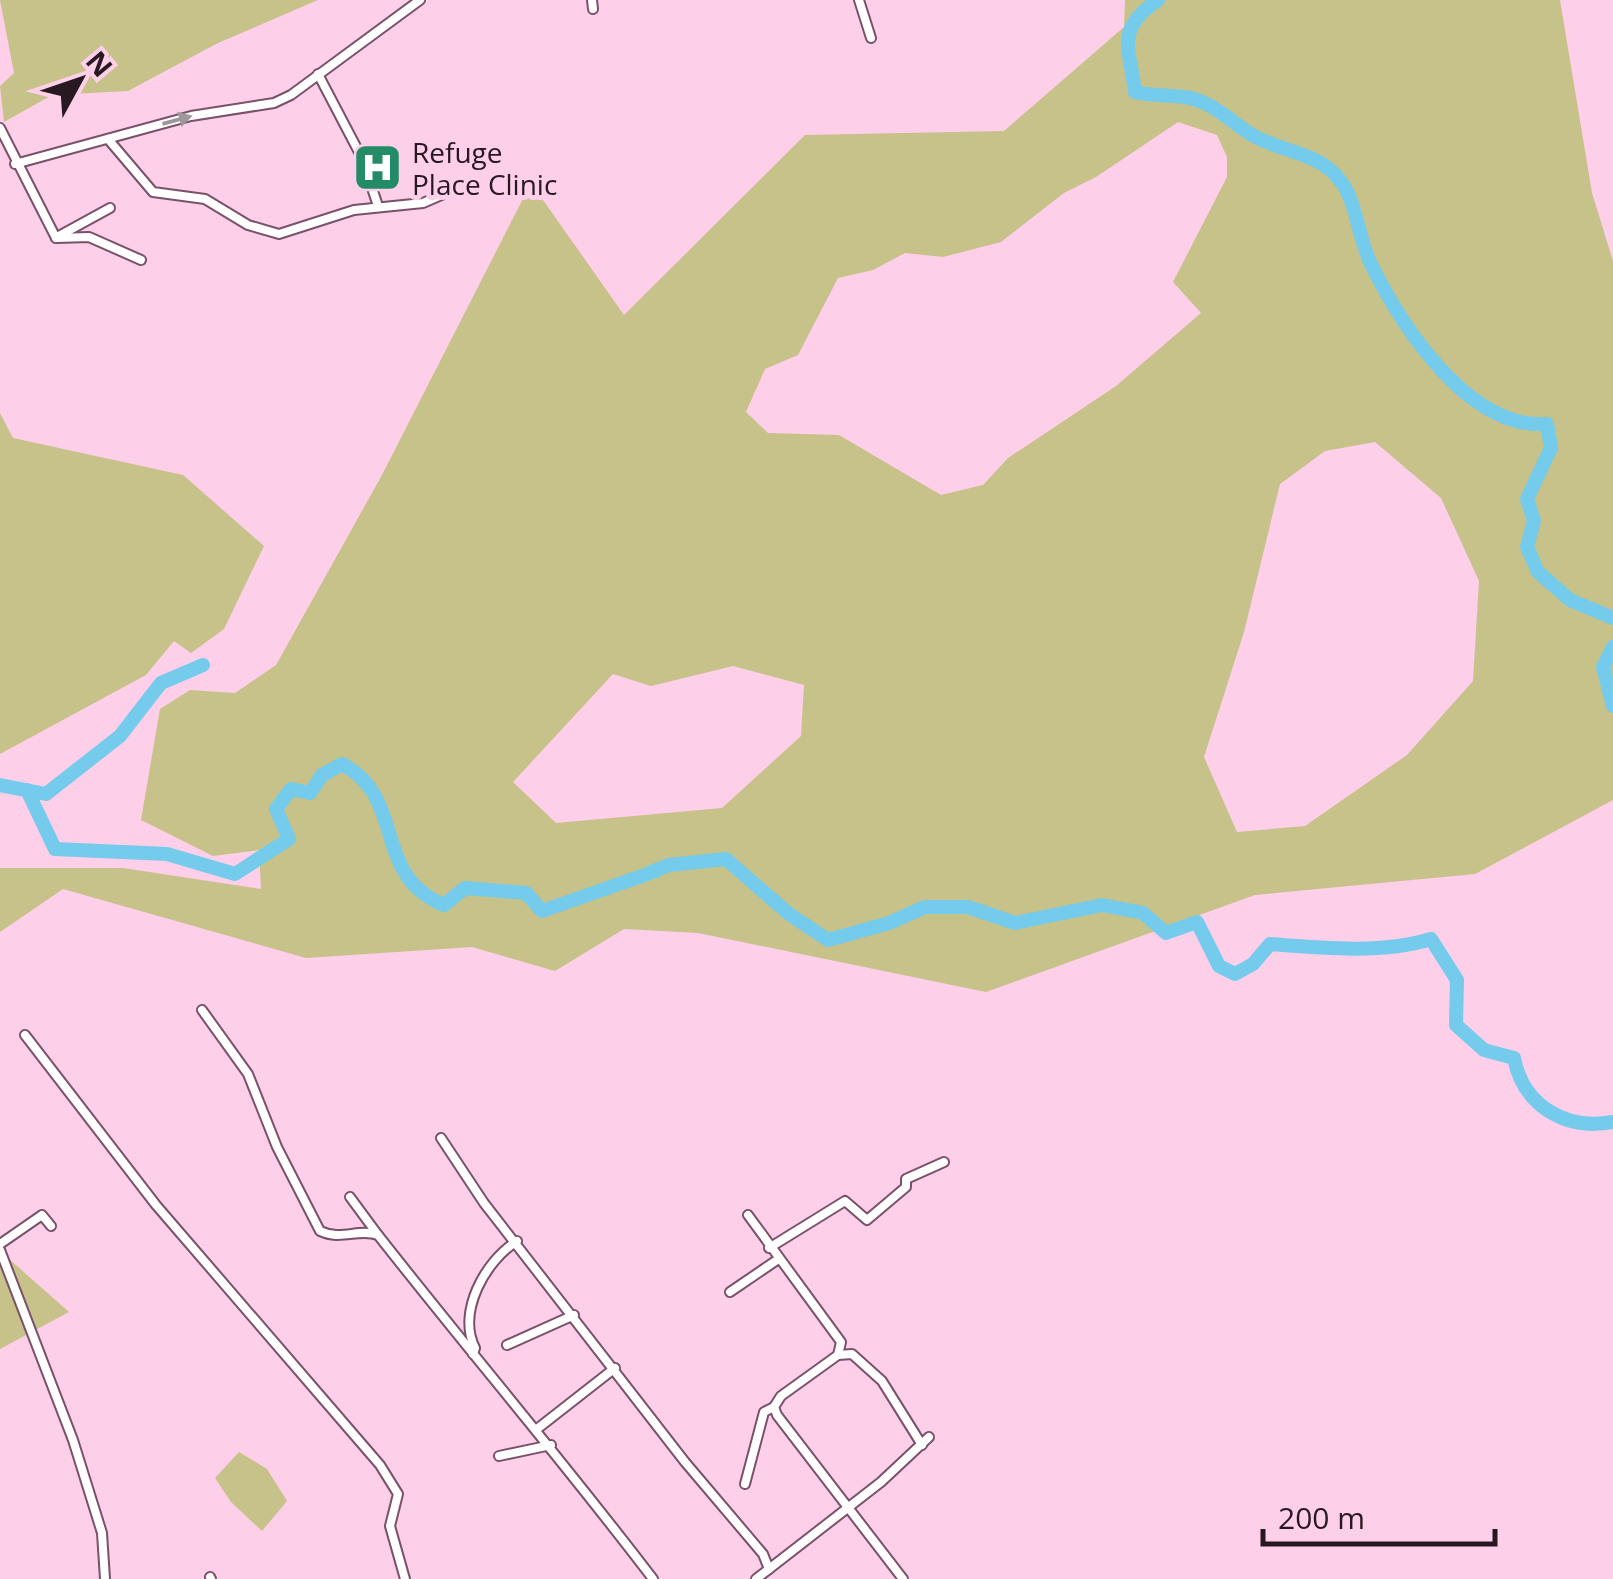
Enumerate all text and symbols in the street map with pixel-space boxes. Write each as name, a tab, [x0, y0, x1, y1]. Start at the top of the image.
north arrow	[30, 30, 130, 130]
text: N	[78, 42, 122, 84]
one-way arrow	[162, 111, 193, 127]
place label: Refuge Place Clinic	[412, 133, 557, 203]
hospital icon: Refuge Place Clinic	[351, 142, 403, 194]
scale bar	[1263, 1484, 1496, 1546]
text: 200 m	[1278, 1497, 1365, 1538]

